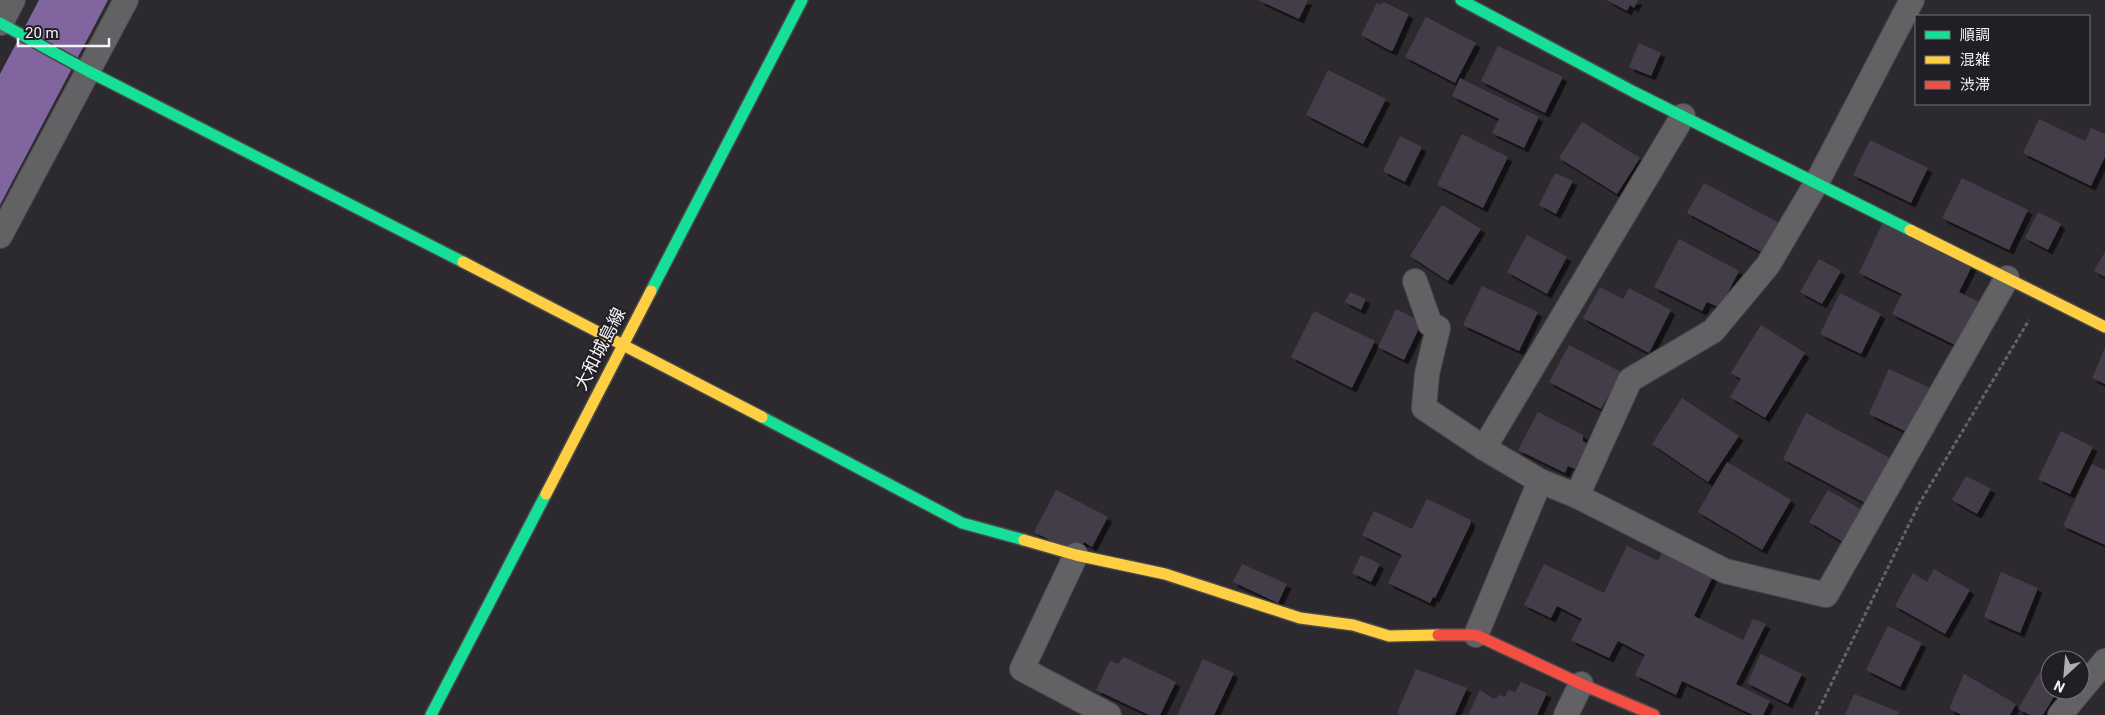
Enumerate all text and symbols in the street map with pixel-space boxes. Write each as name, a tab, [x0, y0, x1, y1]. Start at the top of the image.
scale bar	[18, 15, 109, 47]
legend	[1915, 15, 2090, 105]
text: 20 m	[25, 24, 59, 42]
text: 順調	[1960, 26, 1990, 44]
text: 混雑	[1960, 51, 1990, 69]
text: 渋滞	[1960, 76, 1990, 94]
street label: 大和城島線	[570, 304, 629, 394]
north arrow	[2040, 650, 2090, 700]
text: N	[2051, 677, 2067, 696]

